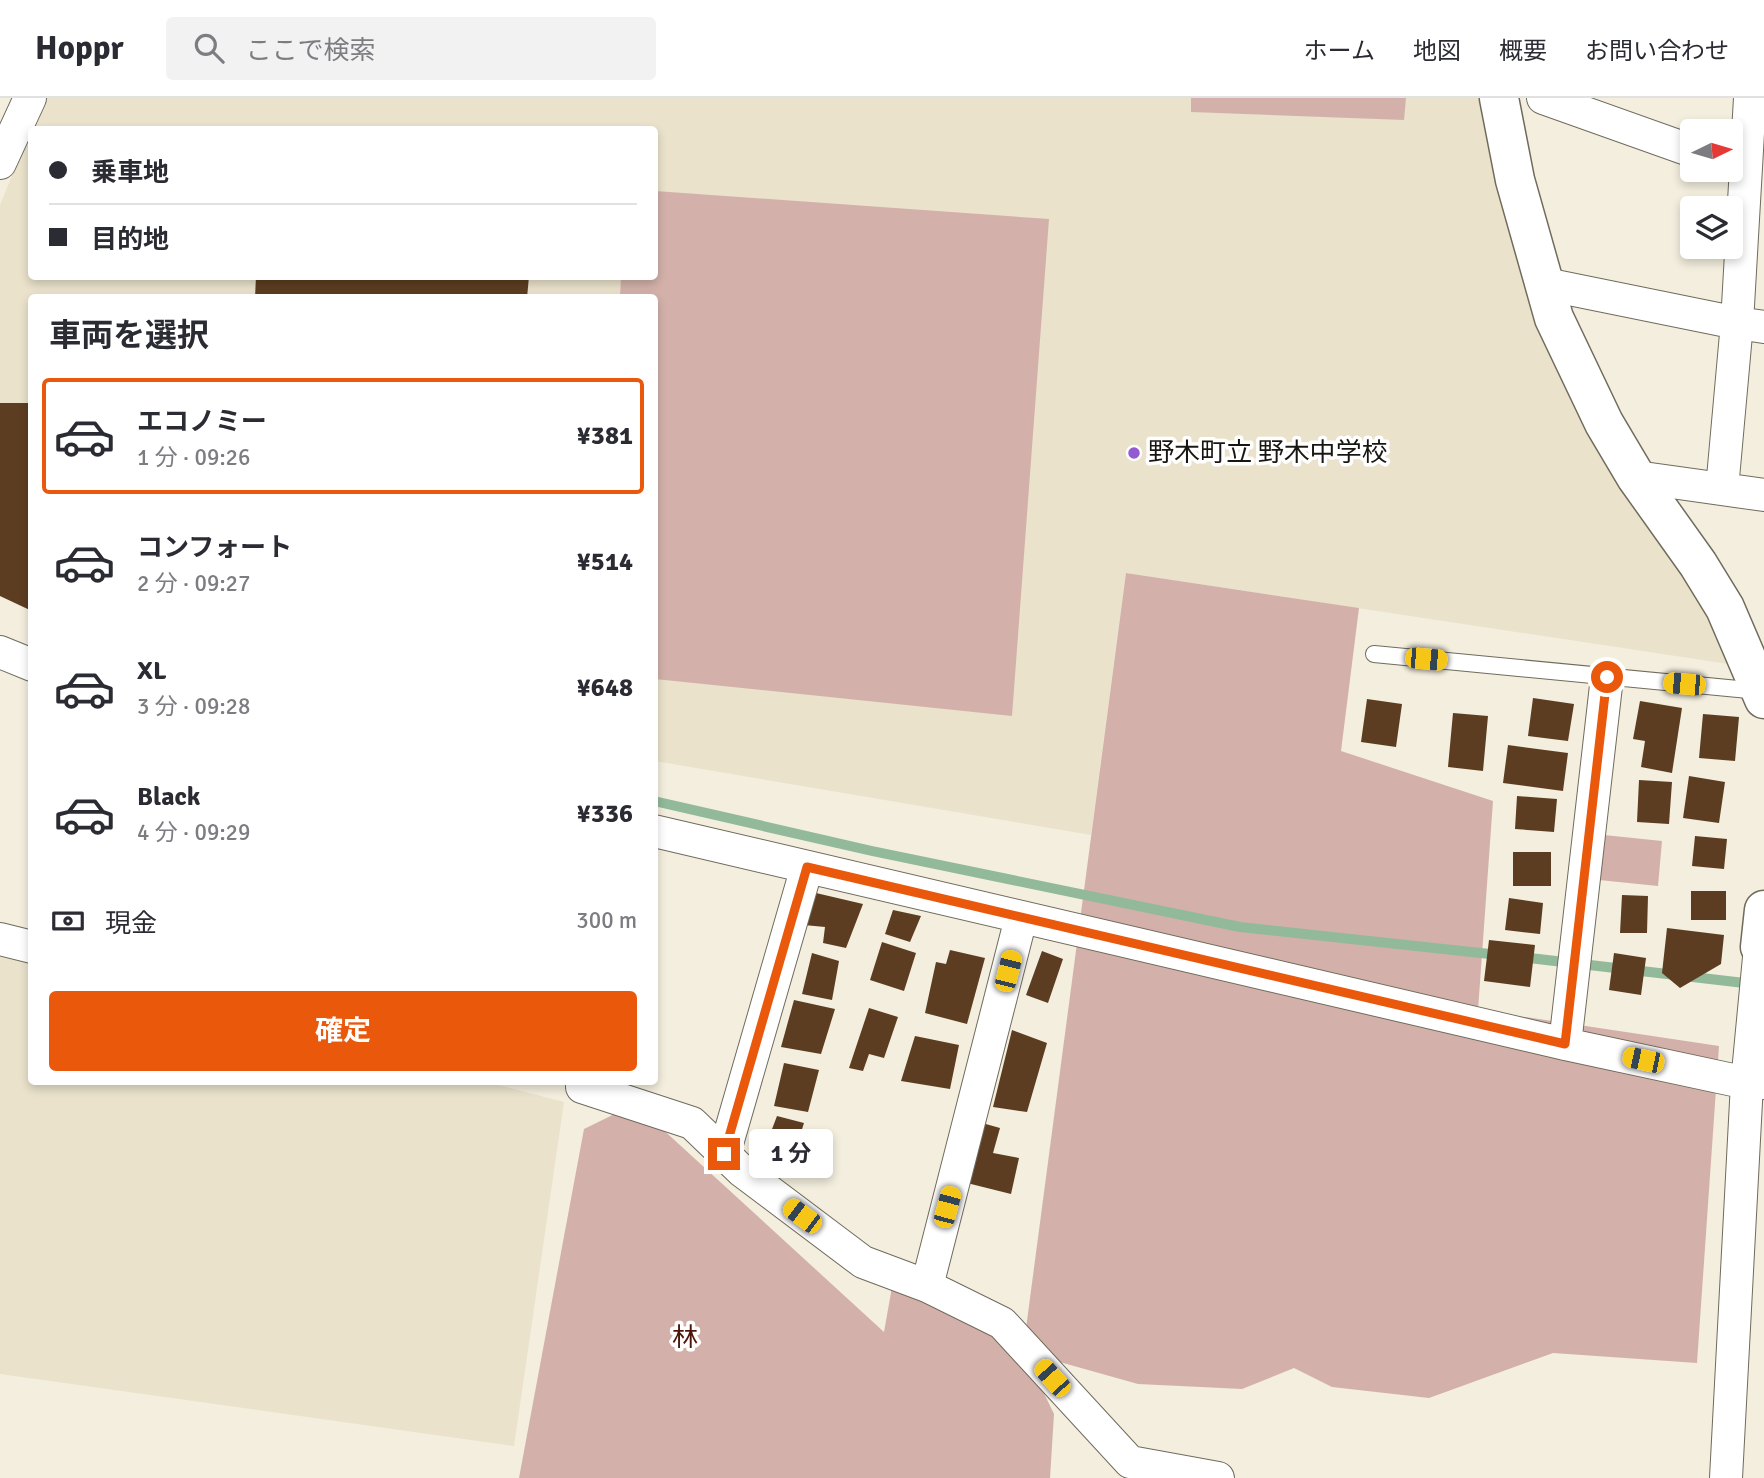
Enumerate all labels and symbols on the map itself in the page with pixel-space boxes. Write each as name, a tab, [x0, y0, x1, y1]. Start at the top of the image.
north arrow	[1680, 119, 1743, 182]
place label: 野木町立 野木中学校	[1148, 437, 1388, 469]
marker: 野木町立 野木中学校	[1126, 445, 1142, 461]
car	[1405, 647, 1448, 671]
route start	[1591, 661, 1623, 693]
car	[1663, 672, 1706, 696]
car	[993, 948, 1024, 994]
car	[1621, 1045, 1666, 1075]
callout: 1 分	[748, 1130, 832, 1178]
route end	[708, 1138, 740, 1170]
car	[932, 1184, 963, 1230]
car	[779, 1195, 826, 1237]
park label: 林	[672, 1322, 698, 1354]
car	[1031, 1355, 1074, 1401]

